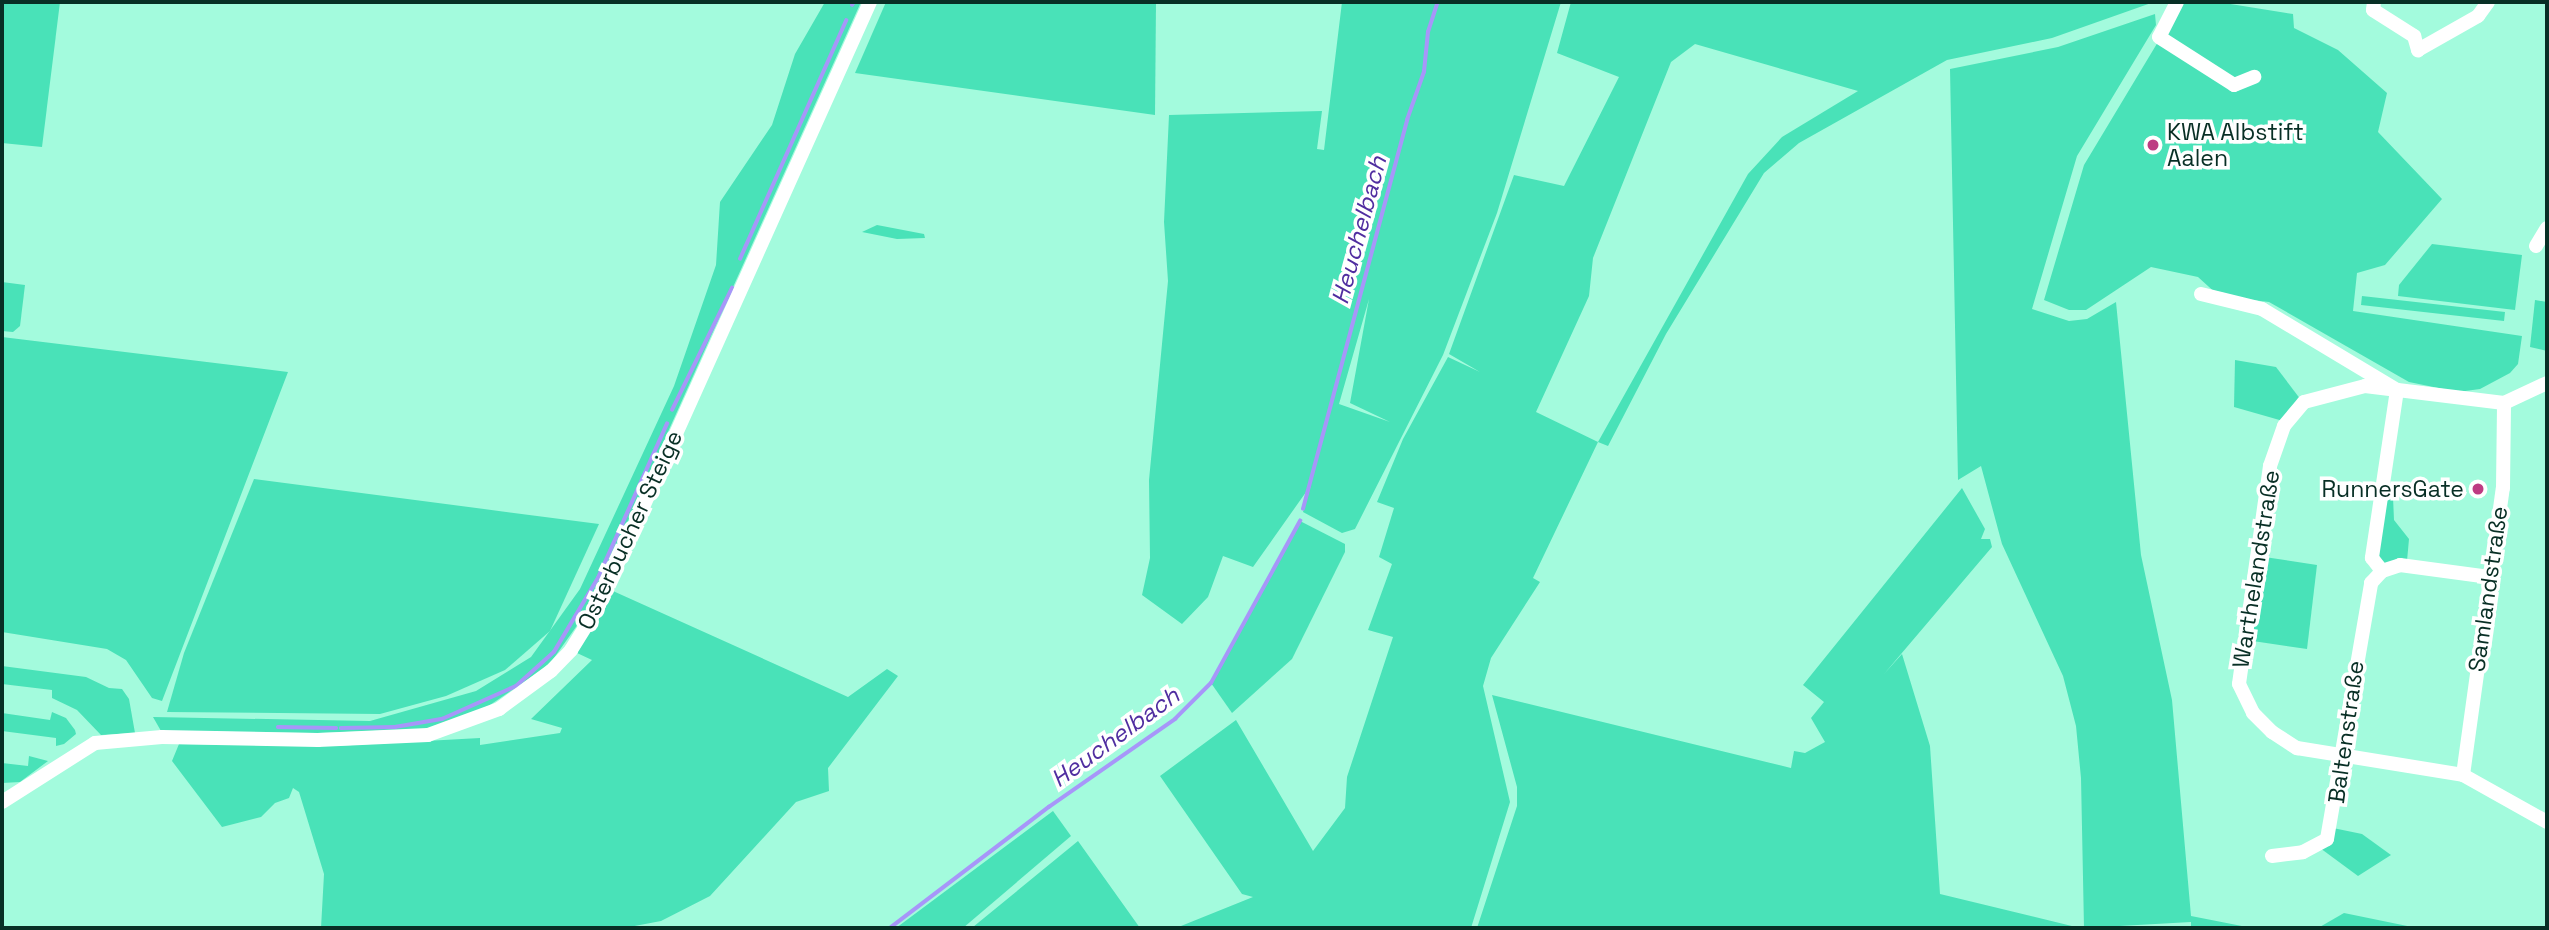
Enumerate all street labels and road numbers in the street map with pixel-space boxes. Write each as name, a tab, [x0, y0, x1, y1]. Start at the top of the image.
street label: Osterbucher Steige	[572, 426, 688, 634]
street label: Warthelandstraße	[2227, 468, 2285, 670]
street label: Samlandstraße	[2463, 504, 2513, 674]
street label: Baltenstraße	[2322, 659, 2370, 805]

